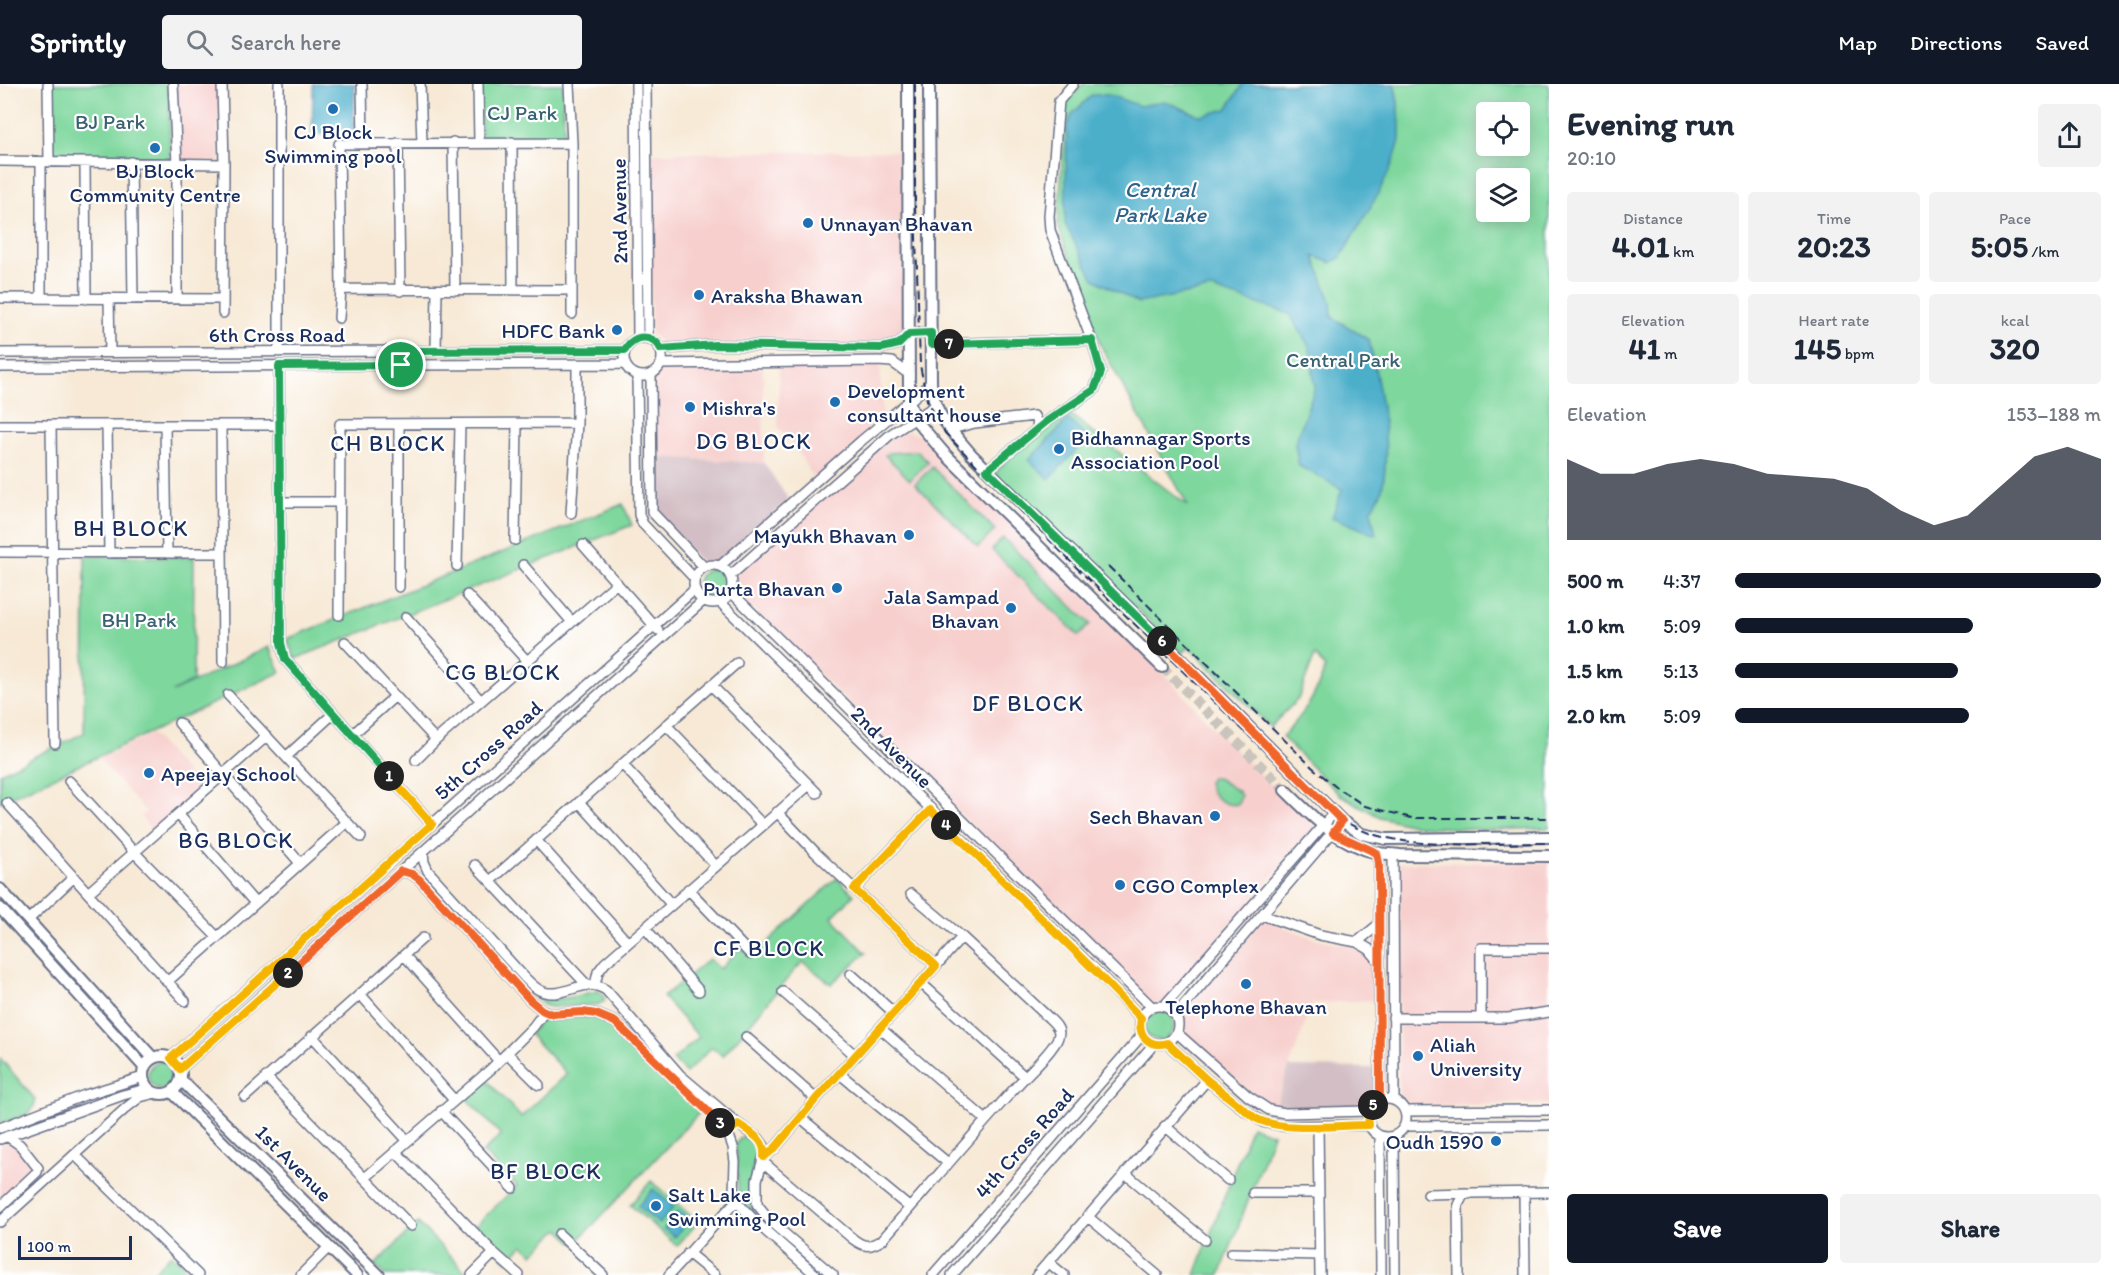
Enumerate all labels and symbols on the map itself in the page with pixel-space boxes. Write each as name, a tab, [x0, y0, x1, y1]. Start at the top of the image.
park label: CJ Park	[487, 100, 557, 125]
marker: CJ Block Swimming pool	[326, 102, 340, 116]
park label: BJ Park	[75, 109, 145, 134]
place label: CJ Block Swimming pool	[264, 119, 402, 168]
marker: BJ Block Community Centre	[148, 141, 162, 155]
place label: BJ Block Community Centre	[69, 158, 241, 207]
street label: 2nd Avenue	[606, 158, 632, 264]
water label: Central Park Lake	[1114, 176, 1207, 228]
place label: Unnayan Bhavan	[820, 211, 973, 236]
marker: Unnayan Bhavan	[801, 216, 815, 230]
place label: Araksha Bhawan	[711, 283, 863, 308]
marker: Araksha Bhawan	[692, 288, 706, 302]
place label: HDFC Bank	[501, 318, 605, 343]
street label: 6th Cross Road	[209, 322, 346, 347]
marker: HDFC Bank	[610, 323, 624, 337]
pin: 7	[934, 329, 964, 359]
pin	[375, 339, 426, 390]
park label: Central Park	[1286, 347, 1400, 372]
place label: Development consultant house	[847, 378, 1001, 427]
place label: Mishra's	[702, 395, 776, 420]
marker: Development consultant house	[828, 395, 842, 409]
marker: Mishra's	[683, 400, 697, 414]
place label: Bidhannagar Sports Association Pool	[1071, 425, 1251, 474]
district label: DG BLOCK	[696, 428, 812, 455]
district label: CH BLOCK	[330, 430, 446, 457]
marker: Bidhannagar Sports Association Pool	[1052, 442, 1066, 456]
district label: BH BLOCK	[73, 515, 189, 542]
place label: Mayukh Bhavan	[753, 523, 897, 548]
marker: Mayukh Bhavan	[902, 528, 916, 542]
place label: Purta Bhavan	[703, 576, 825, 601]
marker: Purta Bhavan	[830, 581, 844, 595]
place label: Jala Sampad Bhavan	[884, 584, 999, 633]
marker: Jala Sampad Bhavan	[1004, 601, 1018, 615]
park label: BH Park	[101, 607, 177, 632]
pin: 6	[1147, 626, 1177, 656]
district label: CG BLOCK	[445, 659, 561, 686]
district label: DF BLOCK	[972, 690, 1084, 717]
street label: 5th Cross Road	[429, 695, 547, 805]
street label: 2nd Avenue	[846, 701, 938, 793]
place label: Apeejay School	[161, 761, 296, 786]
pin: 1	[374, 761, 404, 791]
marker: Apeejay School	[142, 766, 156, 780]
place label: Sech Bhavan	[1089, 804, 1203, 829]
marker: Sech Bhavan	[1208, 809, 1222, 823]
pin: 4	[931, 810, 961, 840]
district label: BG BLOCK	[178, 827, 294, 854]
place label: CGO Complex	[1132, 873, 1259, 898]
marker: CGO Complex	[1113, 878, 1127, 892]
district label: CF BLOCK	[713, 935, 825, 962]
pin: 2	[273, 958, 303, 988]
marker: Telephone Bhavan	[1239, 977, 1253, 991]
place label: Telephone Bhavan	[1165, 994, 1327, 1019]
place label: Aliah University	[1430, 1032, 1522, 1081]
marker: Aliah University	[1411, 1049, 1425, 1063]
street label: 4th Cross Road	[969, 1082, 1079, 1203]
pin: 5	[1358, 1090, 1388, 1120]
pin: 3	[705, 1108, 735, 1138]
street label: 1st Avenue	[250, 1119, 338, 1207]
place label: Oudh 1590	[1385, 1129, 1484, 1154]
marker: Oudh 1590	[1489, 1134, 1503, 1148]
district label: BF BLOCK	[490, 1158, 602, 1185]
place label: Salt Lake Swimming Pool	[668, 1182, 806, 1231]
marker: Salt Lake Swimming Pool	[649, 1199, 663, 1213]
scale bar	[18, 1233, 132, 1260]

